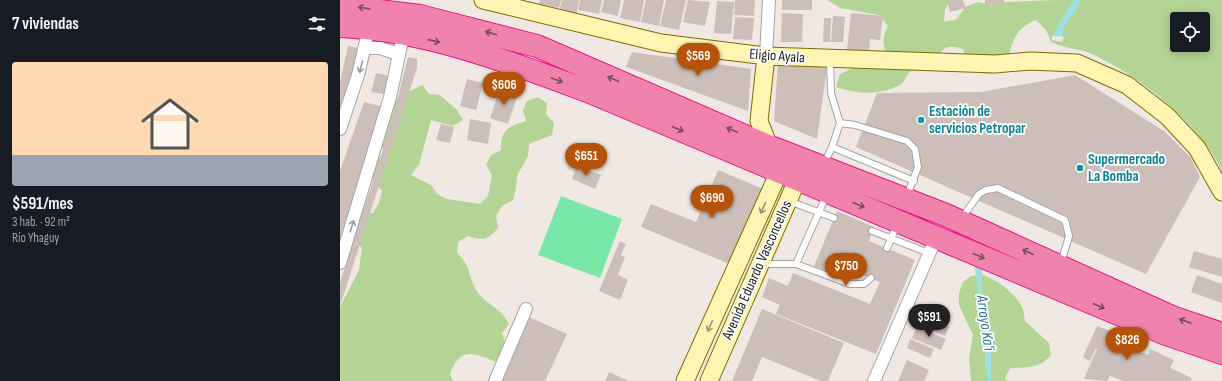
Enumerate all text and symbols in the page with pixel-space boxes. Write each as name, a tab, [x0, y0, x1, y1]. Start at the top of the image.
one-way arrow	[358, 4, 371, 12]
map controls	[1170, 12, 1210, 52]
button: locate	[1170, 12, 1210, 52]
icon: filters	[306, 13, 328, 35]
text: 7 viviendas	[12, 14, 79, 34]
one-way arrow	[485, 29, 498, 36]
one-way arrow	[427, 38, 440, 46]
pin: $569	[674, 43, 722, 77]
street label: Eligio Ayala	[749, 45, 806, 67]
text: $569	[686, 48, 710, 64]
one-way arrow	[357, 60, 364, 73]
pin: $606	[480, 72, 528, 106]
one-way arrow	[607, 75, 619, 82]
text: $606	[491, 77, 517, 93]
one-way arrow	[551, 77, 563, 85]
icon: home	[134, 88, 206, 160]
place label: Estación de servicios Petropar	[929, 102, 1026, 138]
marker: Estación de servicios Petropar	[916, 115, 926, 125]
one-way arrow	[671, 126, 683, 134]
one-way arrow	[726, 126, 738, 133]
pin: $651	[562, 143, 610, 177]
text: $651	[574, 148, 598, 164]
place label: Supermercado La Bomba	[1088, 150, 1165, 186]
marker: Supermercado La Bomba	[1075, 163, 1085, 173]
pin: $690	[688, 185, 736, 219]
text: $690	[699, 190, 725, 206]
text: $591/mes	[12, 194, 73, 214]
street label: Avenida Eduardo Vasconcellos	[717, 198, 796, 343]
one-way arrow	[759, 201, 766, 213]
one-way arrow	[852, 202, 864, 210]
text: 3 hab. · 92 m²	[12, 214, 70, 230]
one-way arrow	[349, 220, 356, 233]
text: Río Yhaguy	[12, 230, 59, 246]
one-way arrow	[1022, 248, 1034, 255]
one-way arrow	[972, 252, 984, 260]
pin: $750	[822, 253, 870, 287]
text: $750	[834, 258, 858, 274]
water label: Arroyo Ka'i	[972, 293, 998, 353]
one-way arrow	[1092, 302, 1104, 310]
pin: $591	[905, 304, 953, 338]
text: $591	[917, 309, 941, 325]
one-way arrow	[1179, 317, 1191, 325]
one-way arrow	[706, 320, 713, 332]
pin: $826	[1103, 327, 1151, 361]
text: $826	[1115, 332, 1139, 348]

